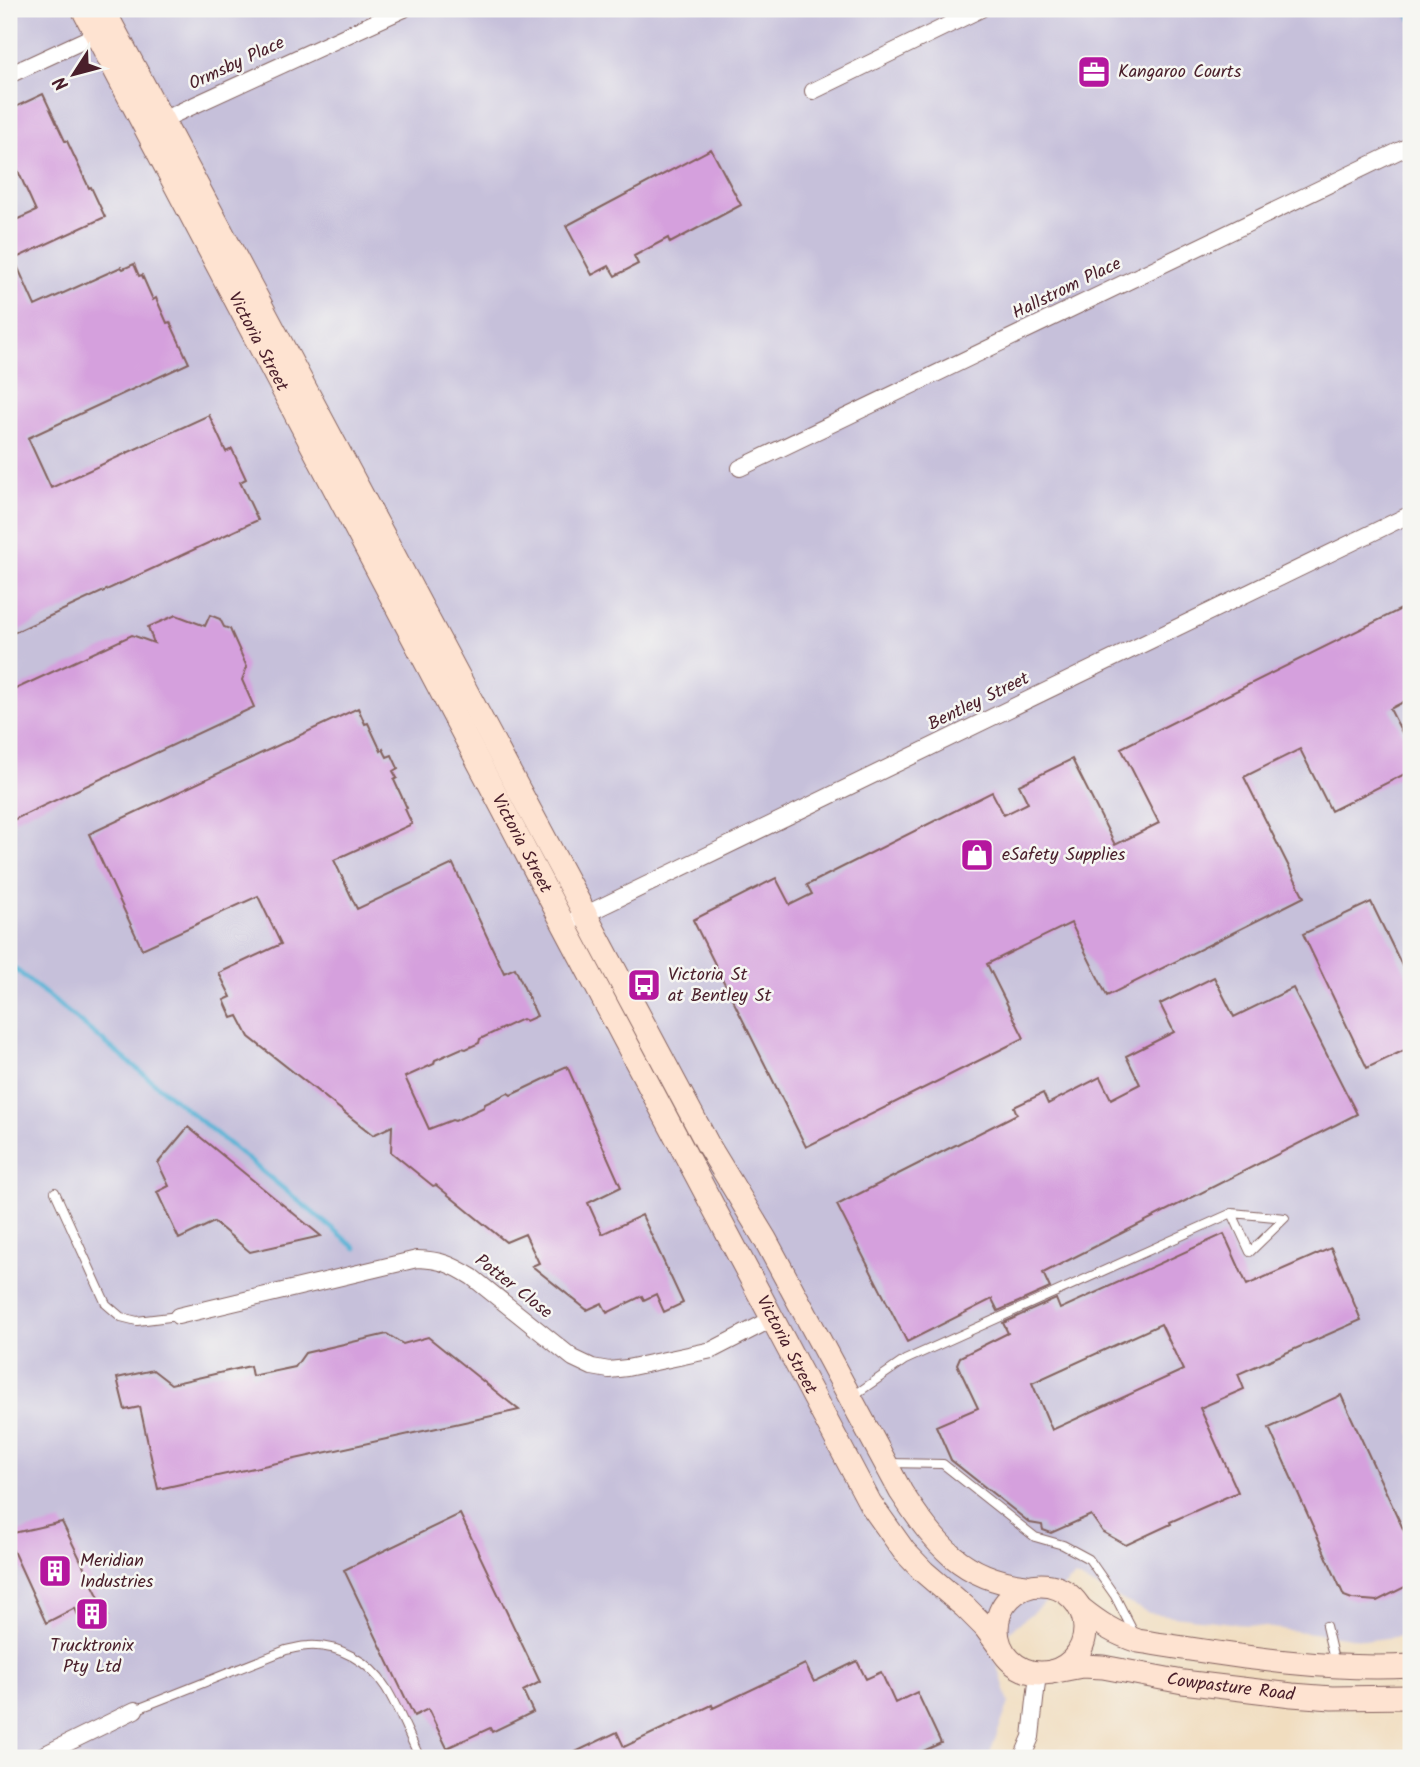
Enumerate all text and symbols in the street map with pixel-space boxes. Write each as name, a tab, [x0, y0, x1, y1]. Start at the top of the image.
street label: Ormsby Place	[184, 29, 290, 99]
north arrow	[38, 38, 108, 108]
office icon: Kangaroo Courts	[1075, 53, 1113, 91]
place label: Kangaroo Courts	[1118, 58, 1242, 87]
text: N	[46, 69, 78, 96]
street label: Hallstrom Place	[1007, 250, 1127, 328]
street label: Victoria Street	[220, 287, 296, 398]
street label: Bentley Street	[923, 664, 1036, 739]
street label: Victoria Street	[483, 789, 560, 900]
shop icon: eSafety Supplies	[958, 836, 996, 874]
place label: eSafety Supplies	[1002, 841, 1126, 870]
place label: Victoria St at Bentley St	[668, 961, 772, 1011]
bus stop icon: Victoria St at Bentley St	[625, 966, 663, 1004]
street label: Potter Close	[468, 1247, 558, 1327]
street label: Victoria Street	[748, 1290, 825, 1401]
place label: Meridian Industries	[80, 1547, 154, 1597]
building icon: Meridian Industries	[36, 1552, 74, 1590]
building icon: Trucktronix Pty Ltd	[73, 1595, 111, 1633]
place label: Trucktronix Pty Ltd	[50, 1632, 134, 1682]
street label: Cowpasture Road	[1164, 1665, 1297, 1710]

